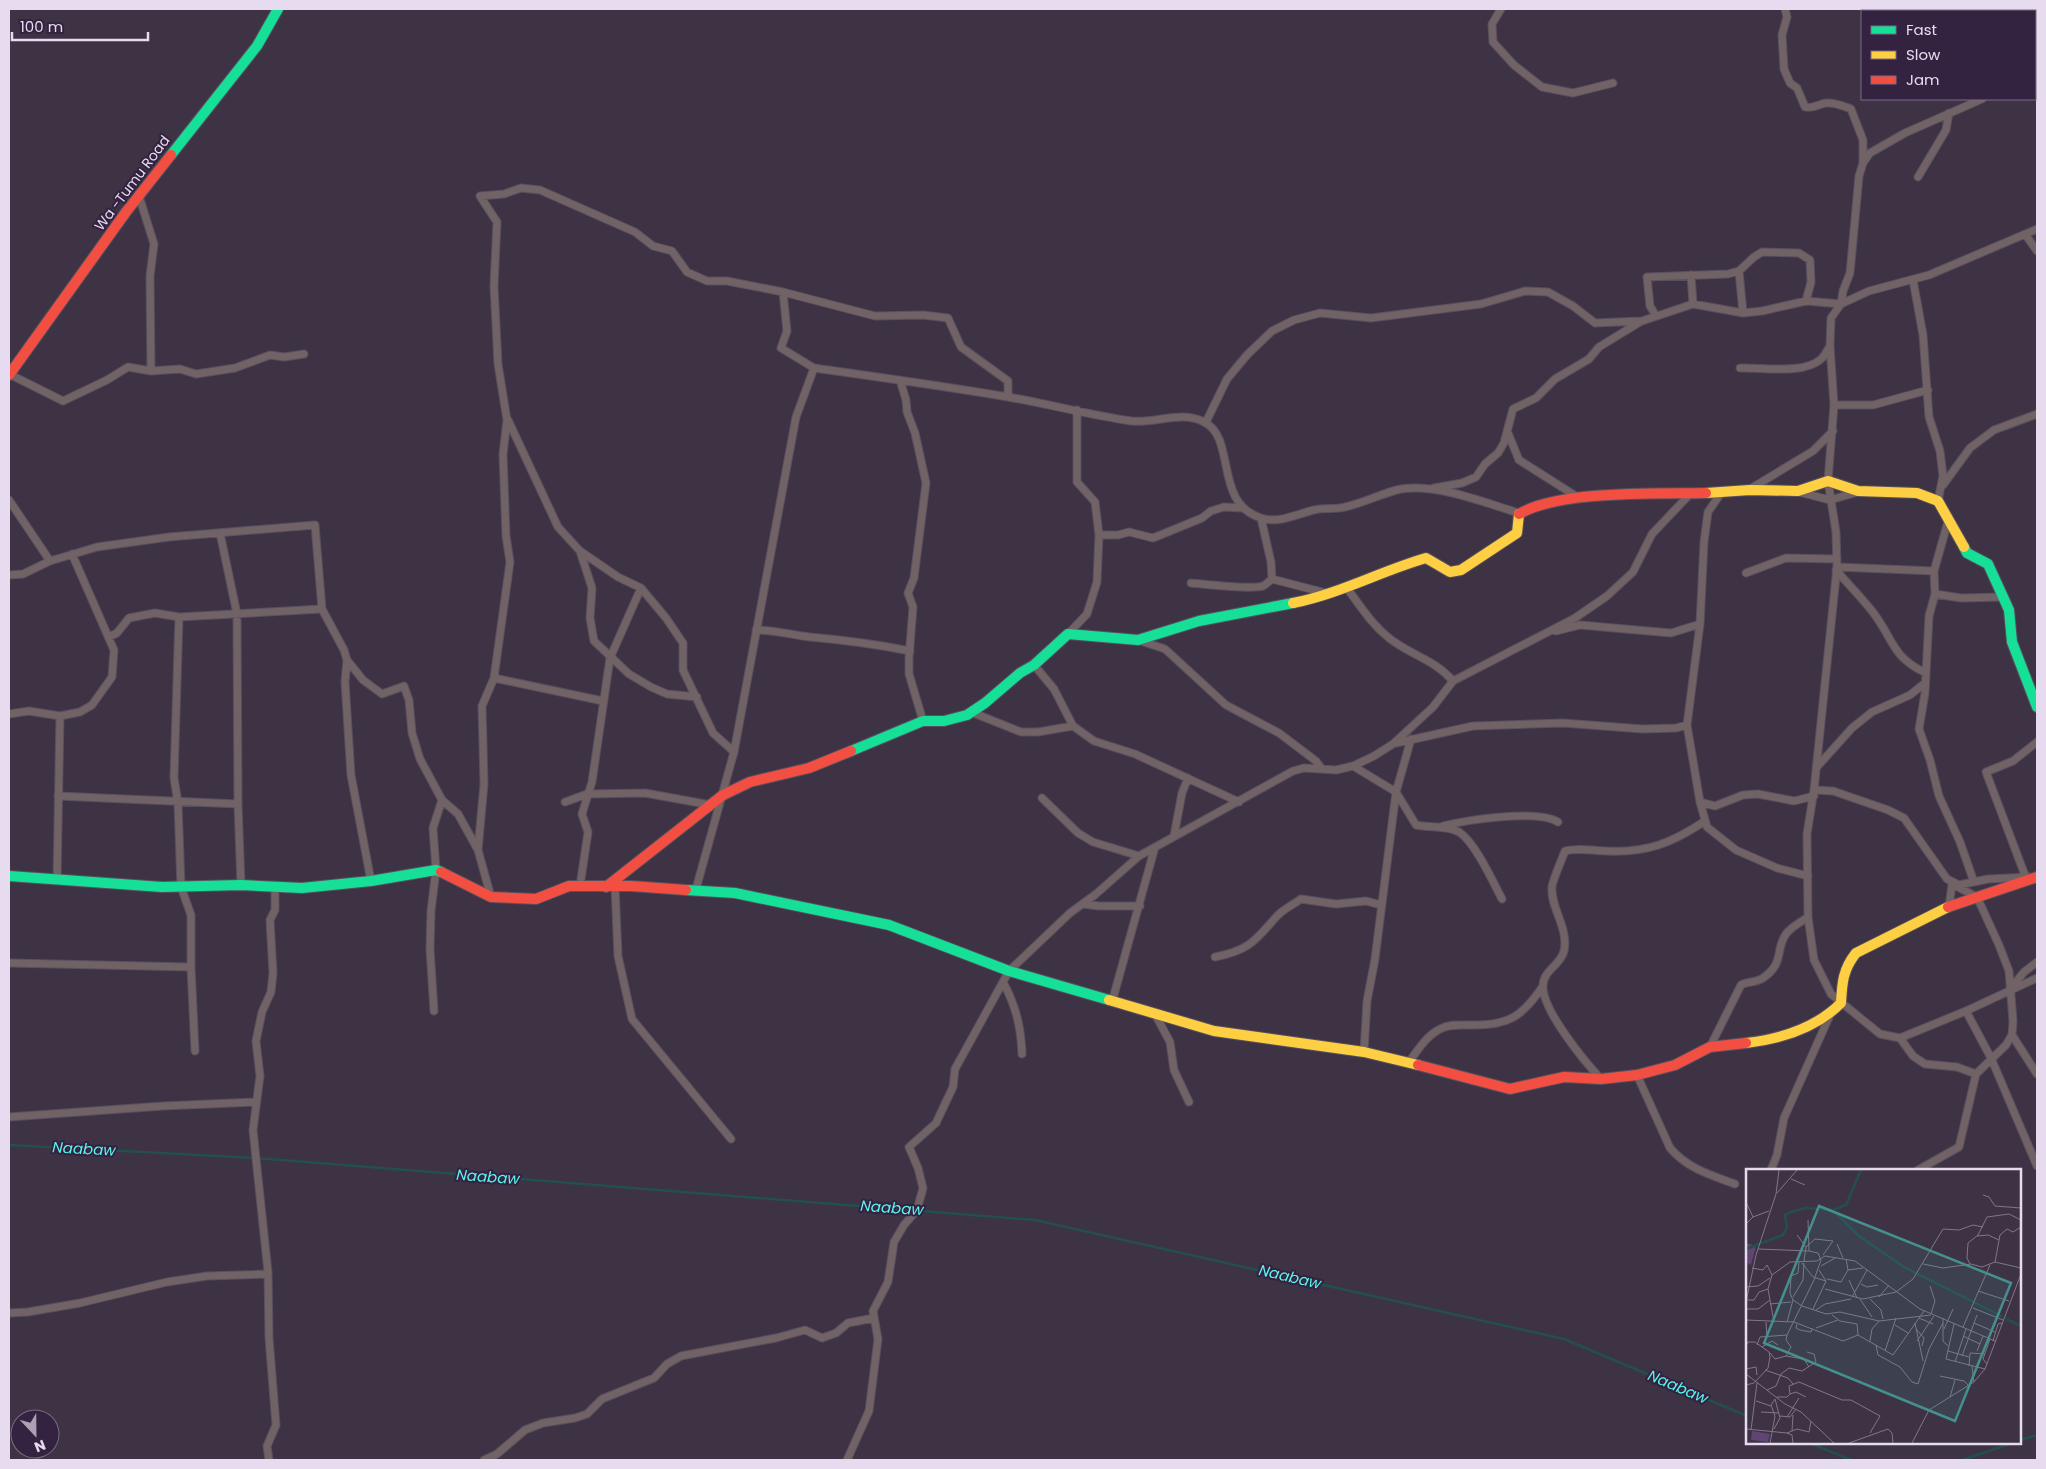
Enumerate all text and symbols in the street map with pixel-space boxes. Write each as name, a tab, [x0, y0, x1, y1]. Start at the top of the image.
scale bar	[12, 10, 149, 42]
legend	[1861, 10, 2036, 100]
text: 100 m	[20, 16, 63, 37]
text: Fast	[1906, 19, 1937, 40]
text: Slow	[1906, 44, 1941, 65]
text: Jam	[1906, 69, 1940, 90]
street label: Wa -Tumu Road	[90, 131, 174, 235]
water label: Naabaw	[52, 1136, 117, 1161]
water label: Naabaw	[456, 1164, 521, 1189]
inset map	[1746, 1169, 2021, 1444]
water label: Naabaw	[860, 1195, 925, 1220]
water label: Naabaw	[1257, 1259, 1324, 1294]
water label: Naabaw	[1645, 1364, 1712, 1409]
north arrow	[10, 1409, 60, 1459]
text: N	[31, 1435, 48, 1457]

